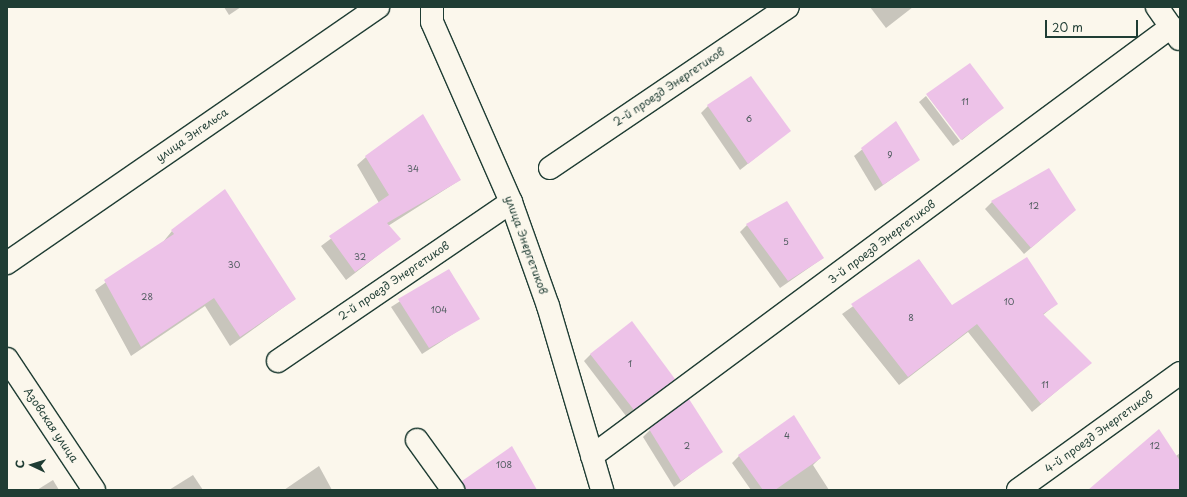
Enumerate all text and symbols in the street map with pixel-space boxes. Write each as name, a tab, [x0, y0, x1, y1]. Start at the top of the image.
scale bar	[1047, 12, 1140, 38]
text: 20 m	[1052, 18, 1083, 36]
street label: 2-й проезд Энергетиков	[611, 45, 727, 129]
house number: 11	[961, 96, 969, 106]
street label: улица Энгельса	[153, 105, 231, 165]
house number: 6	[746, 113, 752, 123]
house number: 9	[887, 149, 893, 159]
house number: 34	[407, 163, 419, 173]
street label: улица Энергетиков	[502, 194, 550, 296]
street label: 3-й проезд Энергетиков	[826, 197, 938, 287]
house number: 12	[1029, 200, 1039, 210]
house number: 5	[783, 236, 789, 246]
street label: 2-й проезд Энергетиков	[336, 239, 452, 323]
house number: 32	[354, 251, 366, 261]
house number: 30	[228, 259, 240, 269]
house number: 28	[141, 291, 153, 301]
house number: 10	[1004, 296, 1014, 306]
house number: 104	[431, 304, 447, 314]
house number: 8	[908, 312, 914, 322]
house number: 1	[628, 358, 632, 368]
house number: 11	[1041, 379, 1049, 389]
street label: Азовская улица	[21, 385, 81, 465]
street label: 4-й проезд Энергетиков	[1042, 388, 1156, 476]
house number: 4	[784, 430, 790, 440]
house number: 2	[684, 440, 690, 450]
house number: 12	[1150, 440, 1160, 450]
north arrow	[12, 445, 52, 485]
text: С	[11, 459, 28, 469]
house number: 108	[496, 459, 512, 469]

